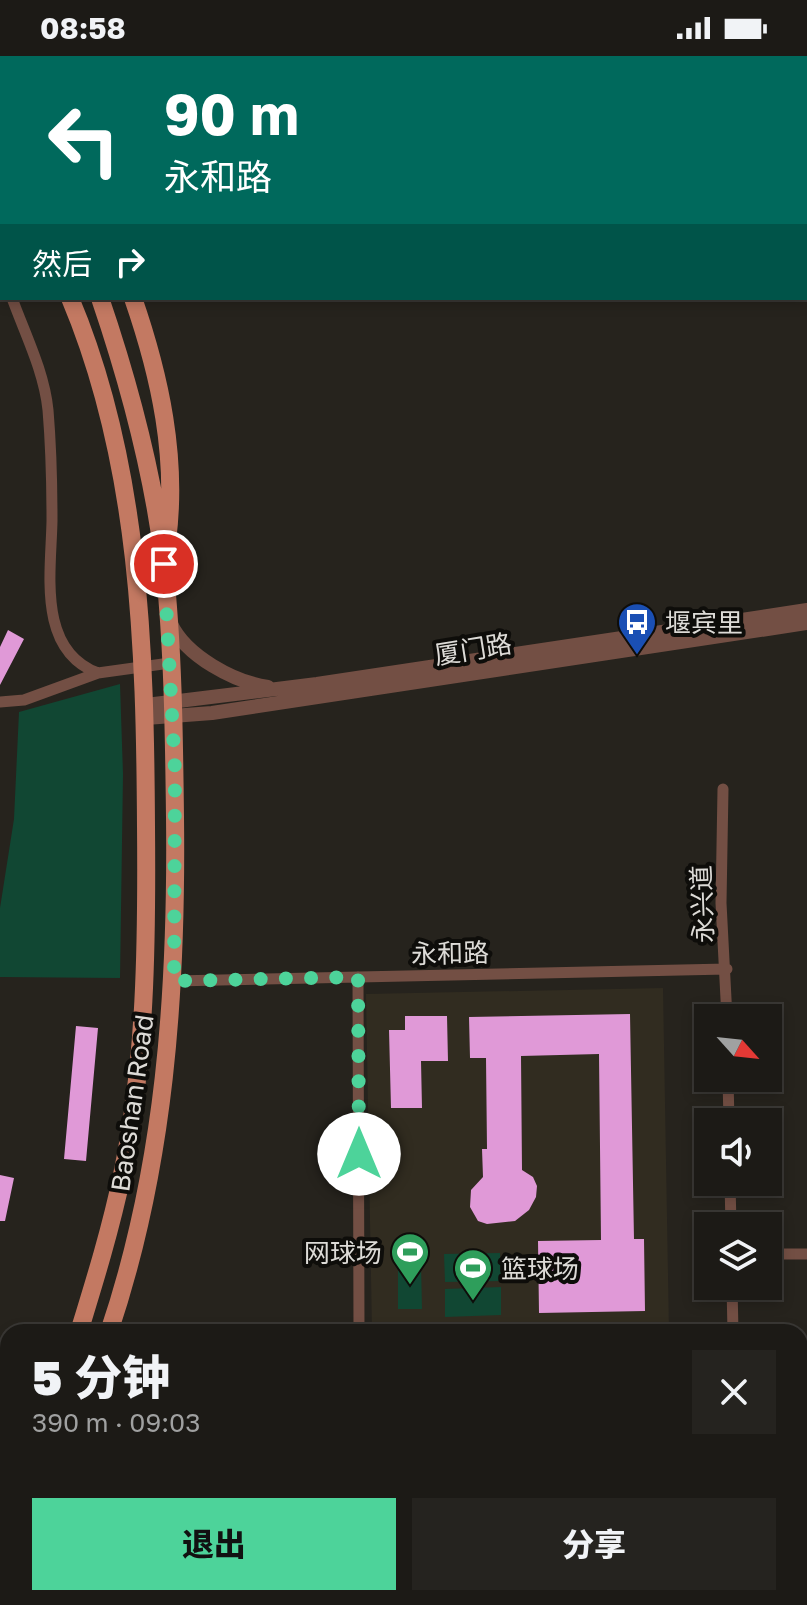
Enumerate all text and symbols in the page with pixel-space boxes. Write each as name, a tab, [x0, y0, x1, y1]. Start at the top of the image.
text: 08:58	[40, 10, 126, 46]
text: 90 m	[164, 80, 299, 147]
icon: left	[32, 88, 136, 192]
text: 永和路	[164, 155, 272, 198]
icon: right	[108, 240, 152, 284]
text: 然后	[32, 246, 92, 282]
pin	[130, 530, 198, 598]
icon: arrive	[142, 542, 186, 586]
bus stop icon: 堰宾里	[616, 601, 658, 656]
place label: 堰宾里	[665, 607, 743, 638]
street label: 厦门路	[432, 628, 514, 670]
street label: 永兴道	[685, 864, 719, 944]
street label: 永和路	[411, 937, 489, 969]
north arrow	[694, 1004, 782, 1092]
map controls	[694, 1004, 782, 1300]
street label: Baoshan Road	[104, 1013, 160, 1193]
button: sound	[694, 1108, 782, 1196]
position arrow	[317, 1112, 401, 1196]
button: layers	[694, 1212, 782, 1300]
sports icon: 网球场	[389, 1231, 431, 1286]
place label: 网球场	[304, 1237, 382, 1268]
sports icon: 篮球场	[452, 1247, 494, 1302]
place label: 篮球场	[501, 1253, 579, 1284]
text: 5 分钟	[32, 1348, 170, 1406]
button: close	[692, 1350, 776, 1434]
text: 390 m · 09:03	[32, 1407, 200, 1438]
button: 退出	[32, 1498, 396, 1590]
button: 分享	[412, 1498, 776, 1590]

